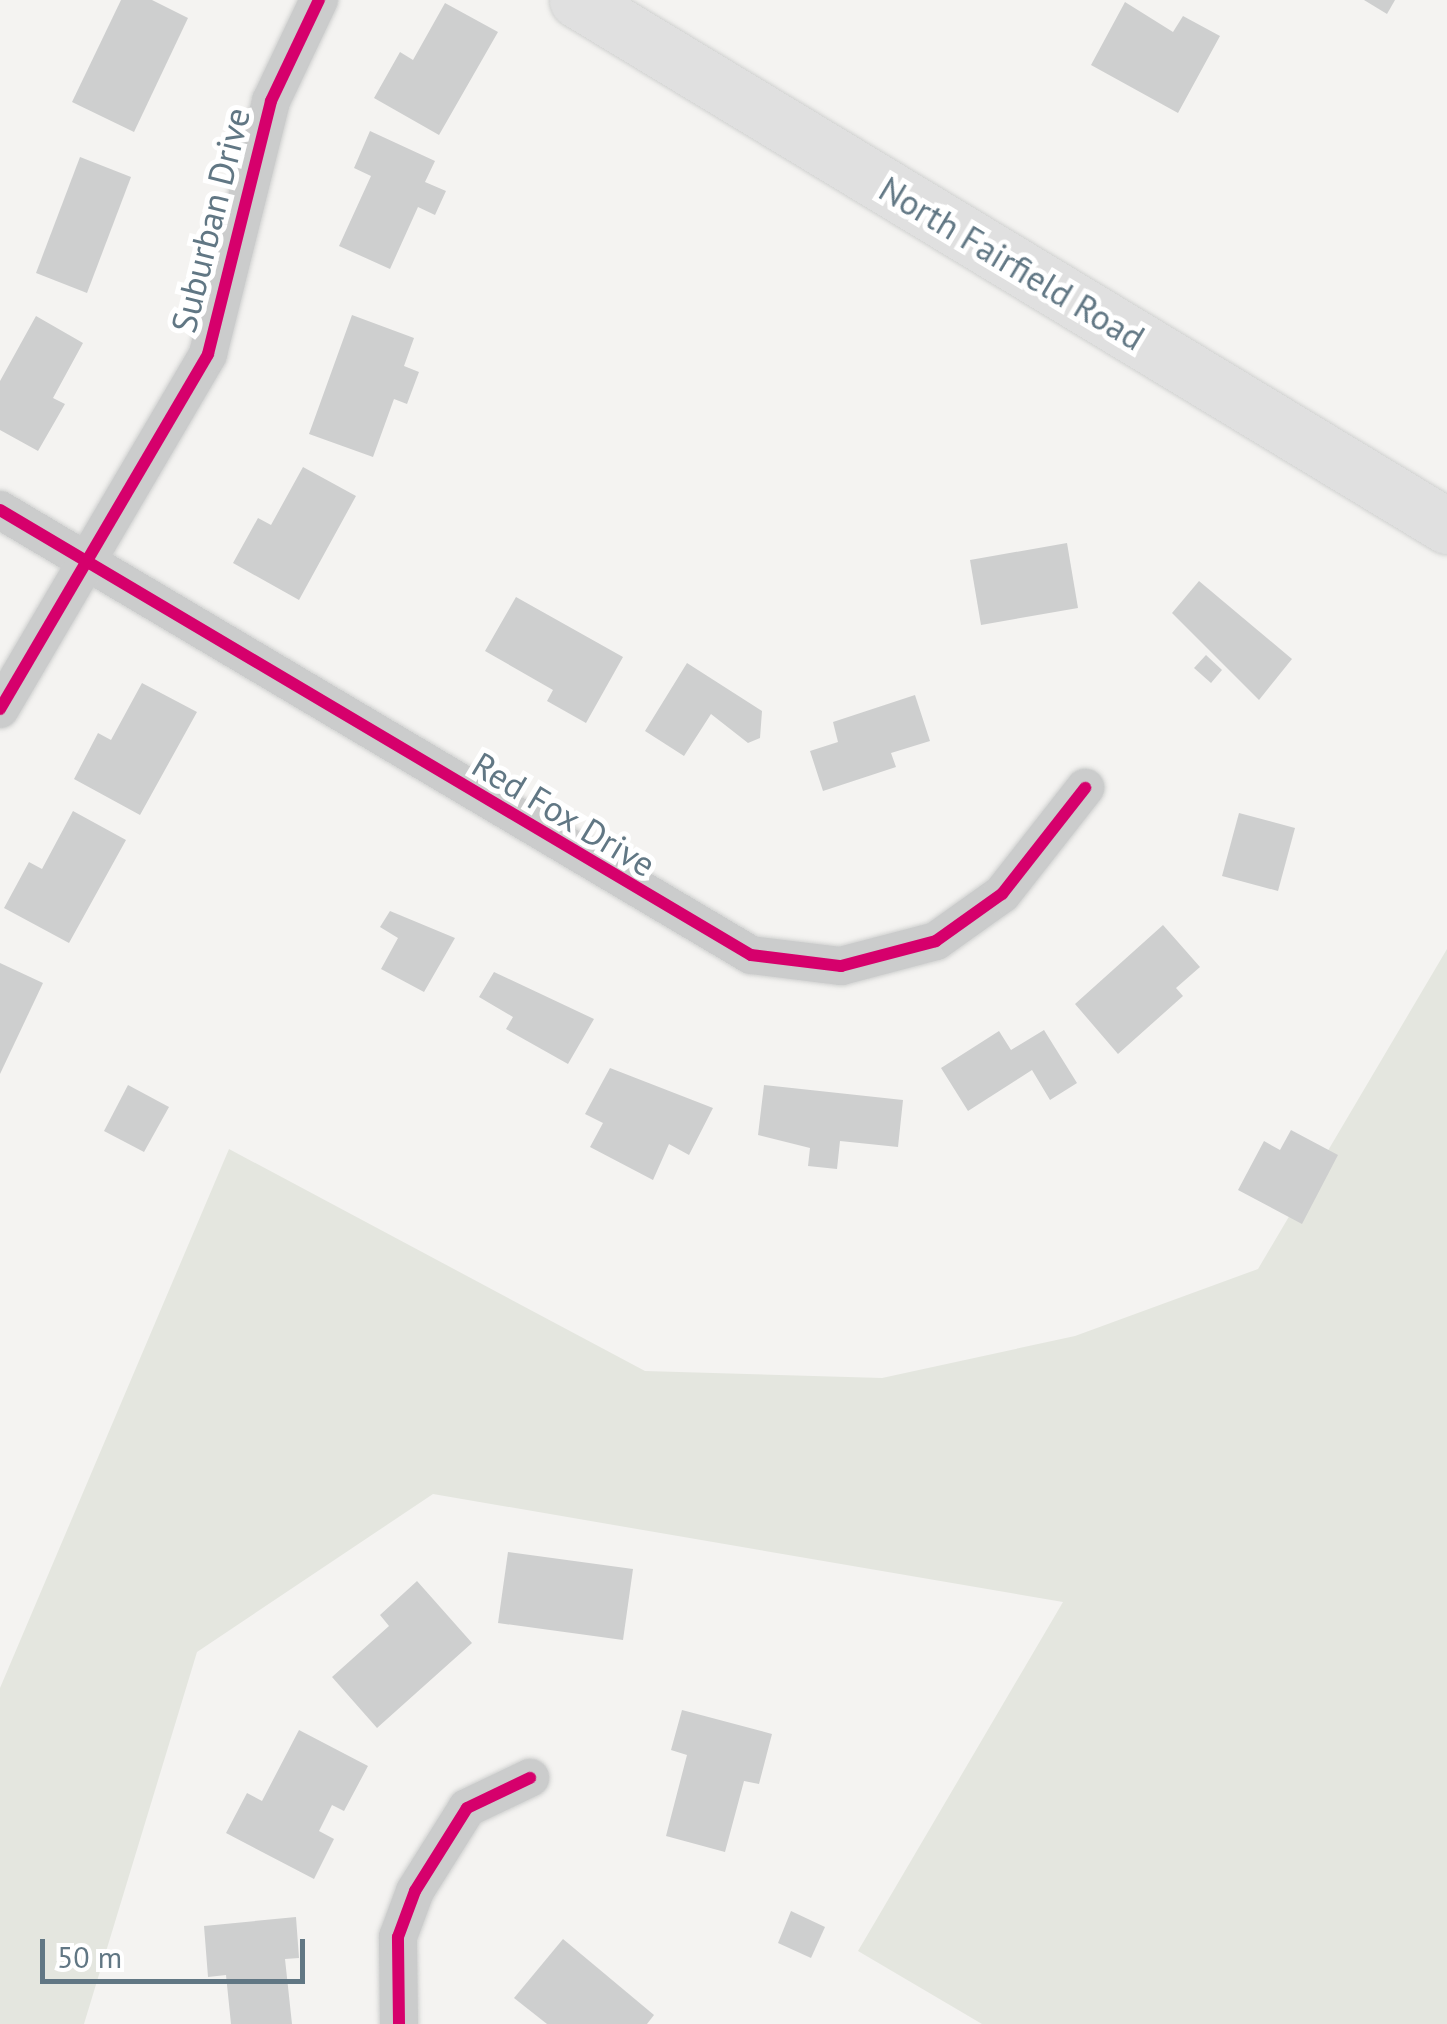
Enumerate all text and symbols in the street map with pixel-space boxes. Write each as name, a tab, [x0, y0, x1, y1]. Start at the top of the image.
street label: Suburban Drive	[162, 103, 258, 337]
street label: North Fairfield Road	[872, 167, 1152, 359]
street label: Red Fox Drive	[465, 743, 663, 885]
scale bar	[45, 1919, 310, 1981]
text: 50 m	[57, 1937, 122, 1976]

